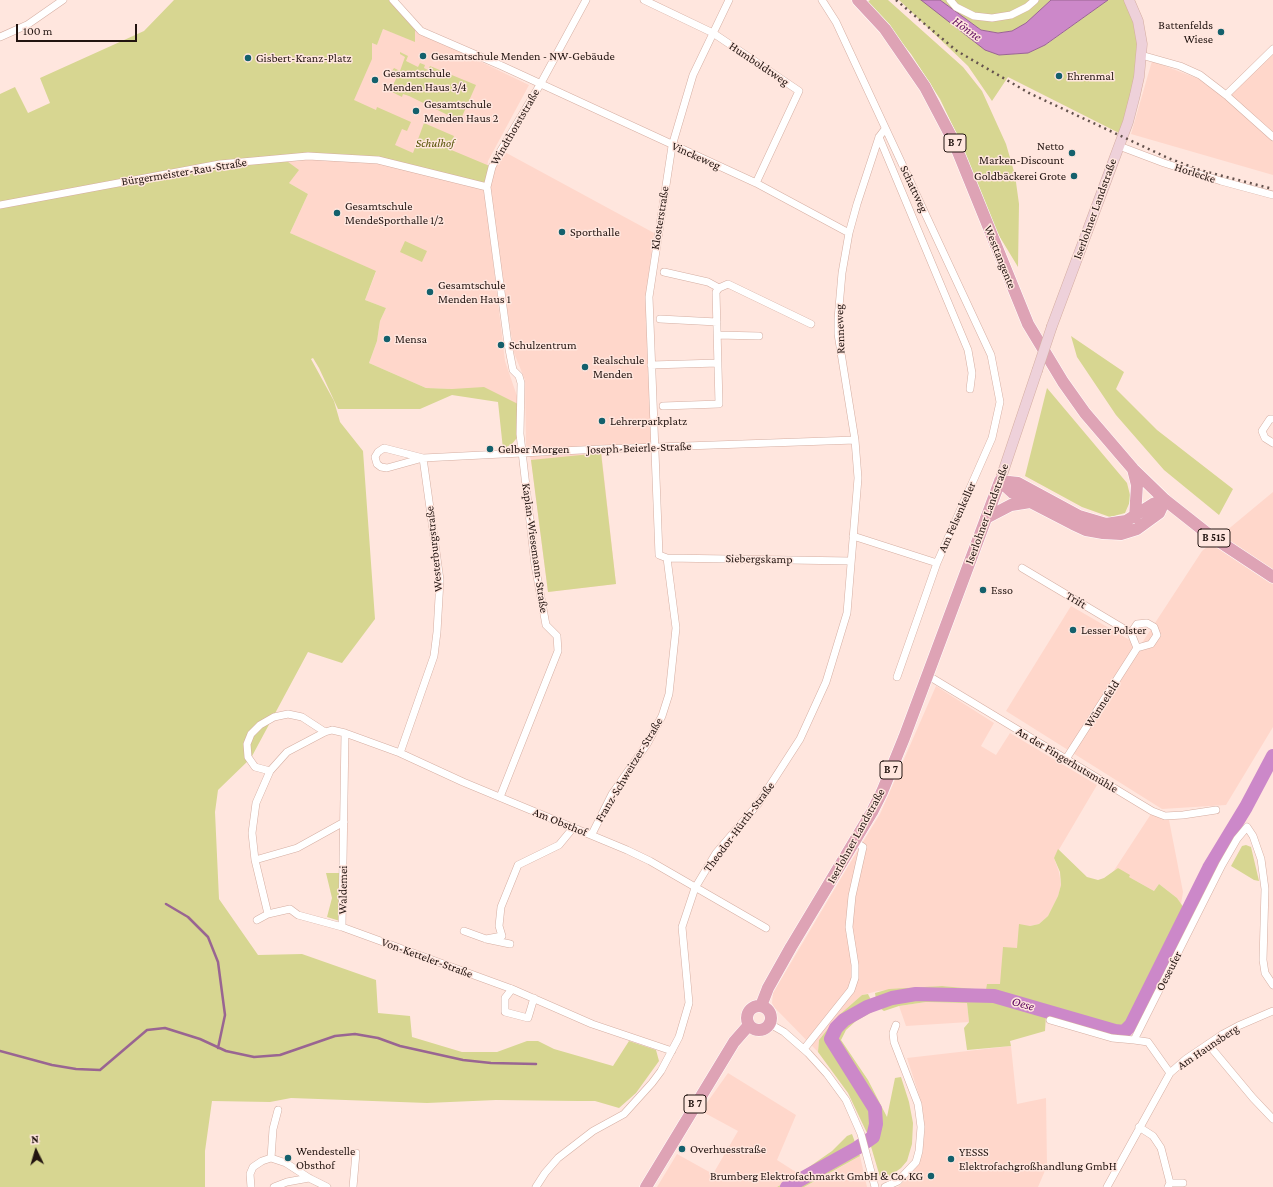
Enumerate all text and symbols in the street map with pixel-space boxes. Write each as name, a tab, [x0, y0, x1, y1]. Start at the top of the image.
water label: Hönne	[949, 13, 985, 45]
scale bar	[18, 16, 139, 42]
place label: Battenfelds Wiese	[1158, 18, 1213, 46]
text: 100 m	[23, 24, 52, 38]
marker: Battenfelds Wiese	[1216, 27, 1226, 37]
street label: Humboldtweg	[726, 39, 792, 89]
place label: Gesamtschule Menden - NW-Gebäude	[431, 49, 615, 63]
place label: Gisbert-Kranz-Platz	[256, 51, 351, 65]
marker: Gesamtschule Menden - NW-Gebäude	[418, 51, 428, 61]
marker: Gisbert-Kranz-Platz	[243, 53, 253, 63]
place label: Gesamtschule Menden Haus 3/4	[383, 66, 467, 94]
place label: Ehrenmal	[1067, 69, 1114, 83]
marker: Ehrenmal	[1054, 71, 1064, 81]
marker: Gesamtschule Menden Haus 3/4	[370, 75, 380, 85]
street label: Windthorststraße	[487, 86, 543, 168]
place label: Gesamtschule Menden Haus 2	[424, 97, 498, 125]
marker: Gesamtschule Menden Haus 2	[411, 106, 421, 116]
road number: B 7	[944, 134, 966, 152]
park label: Schulhof	[416, 136, 454, 150]
street label: Vinckeweg	[669, 139, 723, 173]
place label: Netto Marken-Discount	[979, 139, 1064, 167]
marker: Netto Marken-Discount	[1067, 148, 1077, 158]
street label: Bürgermeister-Rau-Straße	[120, 155, 248, 189]
street label: Iserlohner Landstraße	[1070, 157, 1120, 261]
street label: Horlecke	[1173, 160, 1217, 186]
street label: Schattweg	[897, 163, 931, 215]
place label: Goldbäckerei Grote	[974, 169, 1066, 183]
marker: Goldbäckerei Grote	[1069, 171, 1079, 181]
street label: Klosterstraße	[648, 185, 672, 251]
place label: Gesamtschule MendeSporthalle 1/2	[345, 199, 444, 227]
marker: Gesamtschule MendeSporthalle 1/2	[332, 208, 342, 218]
street label: Westtangente	[981, 223, 1019, 291]
place label: Sporthalle	[570, 225, 620, 239]
marker: Sporthalle	[557, 227, 567, 237]
place label: Gesamtschule Menden Haus 1	[438, 278, 511, 306]
marker: Gesamtschule Menden Haus 1	[425, 287, 435, 297]
street label: Renneweg	[832, 304, 848, 354]
place label: Mensa	[395, 332, 427, 346]
marker: Mensa	[382, 334, 392, 344]
place label: Schulzentrum	[509, 338, 577, 352]
marker: Schulzentrum	[496, 340, 506, 350]
place label: Realschule Menden	[593, 353, 644, 381]
marker: Realschule Menden	[580, 362, 590, 372]
place label: Lehrerparkplatz	[610, 414, 687, 428]
marker: Lehrerparkplatz	[597, 416, 607, 426]
street label: Joseph-Beierle-Straße	[586, 439, 692, 457]
place label: Gelber Morgen	[498, 442, 569, 456]
marker: Gelber Morgen	[485, 444, 495, 454]
street label: Iserlohner Landstraße	[962, 462, 1012, 566]
street label: Am Felsenkeller	[935, 479, 979, 555]
street label: Kaplan-Wiesemann-Straße	[519, 482, 551, 614]
street label: Westerburgstraße	[422, 505, 446, 593]
road number: B 515	[1198, 529, 1230, 547]
street label: Siebergskamp	[725, 551, 793, 567]
place label: Esso	[991, 583, 1013, 597]
marker: Esso	[978, 585, 988, 595]
street label: Trift	[1063, 588, 1089, 612]
place label: Lesser Polster	[1081, 623, 1147, 637]
marker: Lesser Polster	[1068, 625, 1078, 635]
street label: Wünnefeld	[1081, 678, 1123, 730]
street label: Franz-Schweitzer-Straße	[592, 715, 666, 825]
street label: An der Fingerhutsmühle	[1013, 724, 1121, 796]
road number: B 7	[880, 761, 902, 779]
street label: Theodor-Hürth-Straße	[700, 779, 778, 875]
street label: Iserlohner Landstraße	[824, 786, 888, 886]
street label: Am Obsthof	[531, 805, 589, 839]
street label: Waldemei	[335, 865, 351, 915]
street label: Von-Ketteler-Straße	[379, 935, 475, 981]
street label: Oeseufer	[1153, 949, 1185, 993]
water label: Oese	[1010, 993, 1036, 1015]
street label: Am Haunsberg	[1175, 1021, 1241, 1073]
road number: B 7	[684, 1095, 706, 1113]
north arrow	[16, 1131, 56, 1171]
text: N	[31, 1133, 39, 1145]
place label: Overhuesstraße	[690, 1142, 766, 1156]
place label: Wendestelle Obsthof	[296, 1144, 355, 1172]
marker: Overhuesstraße	[677, 1144, 687, 1154]
place label: YESSS Elektrofachgroßhandlung GmbH	[959, 1145, 1117, 1173]
marker: Wendestelle Obsthof	[283, 1153, 293, 1163]
marker: YESSS Elektrofachgroßhandlung GmbH	[946, 1154, 956, 1164]
place label: Brumberg Elektrofachmarkt GmbH & Co. KG	[710, 1169, 923, 1183]
marker: Brumberg Elektrofachmarkt GmbH & Co. KG	[926, 1171, 936, 1181]

